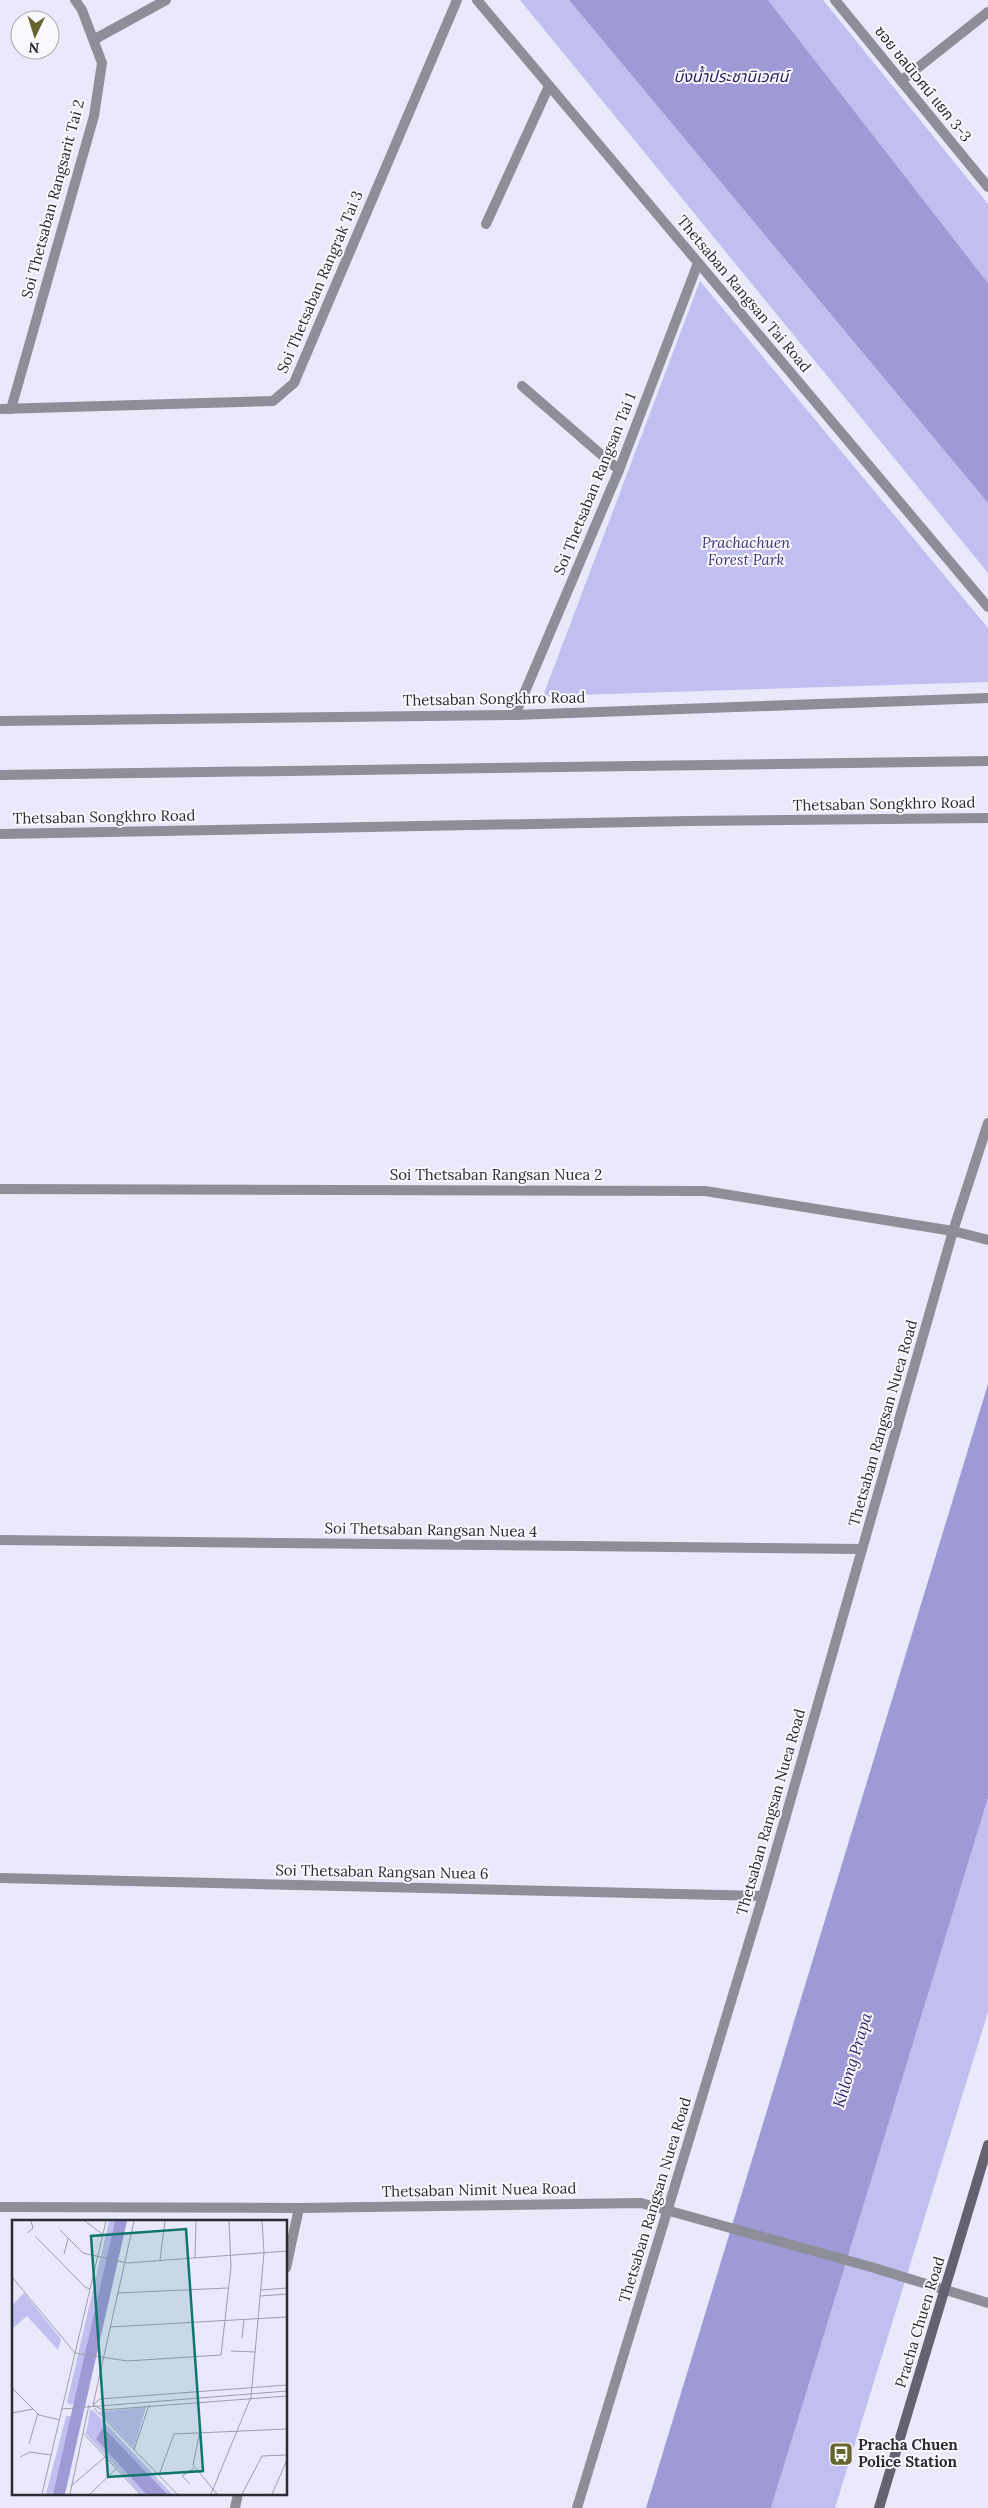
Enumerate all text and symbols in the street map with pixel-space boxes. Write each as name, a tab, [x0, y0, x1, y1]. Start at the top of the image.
north arrow	[10, 10, 60, 60]
street label: ซอย ชลนิเวศน์ แยก 3-3	[871, 22, 976, 145]
text: N	[28, 39, 40, 57]
water label: บึงน้ำประชานิเวศน์	[674, 65, 791, 86]
street label: Soi Thetsaban Rangsarit Tai 2	[17, 97, 88, 300]
street label: Soi Thetsaban Rangrak Tai 3	[272, 188, 367, 376]
street label: Thetsaban Rangsan Tai Road	[673, 211, 816, 376]
street label: Soi Thetsaban Rangsan Tai 1	[549, 390, 640, 578]
park label: Prachachuen Forest Park	[702, 533, 791, 569]
street label: Thetsaban Songkhro Road	[403, 687, 585, 710]
street label: Thetsaban Songkhro Road	[793, 792, 975, 815]
street label: Thetsaban Songkhro Road	[13, 805, 195, 828]
street label: Soi Thetsaban Rangsan Nuea 2	[390, 1165, 602, 1184]
street label: Thetsaban Rangsan Nuea Road	[844, 1317, 921, 1528]
street label: Soi Thetsaban Rangsan Nuea 4	[325, 1518, 537, 1541]
street label: Thetsaban Rangsan Nuea Road	[732, 1706, 809, 1917]
street label: Soi Thetsaban Rangsan Nuea 6	[275, 1860, 489, 1883]
water label: Khlong Prapa	[828, 2010, 876, 2110]
street label: Thetsaban Rangsan Nuea Road	[614, 2095, 695, 2305]
street label: Thetsaban Nimit Nuea Road	[381, 2178, 577, 2201]
inset map	[12, 2220, 288, 2496]
street label: Pracha Chuen Road	[891, 2254, 949, 2390]
place label: Pracha Chuen Police Station	[858, 2435, 958, 2471]
bus stop icon: Pracha Chuen Police Station	[828, 2441, 854, 2467]

